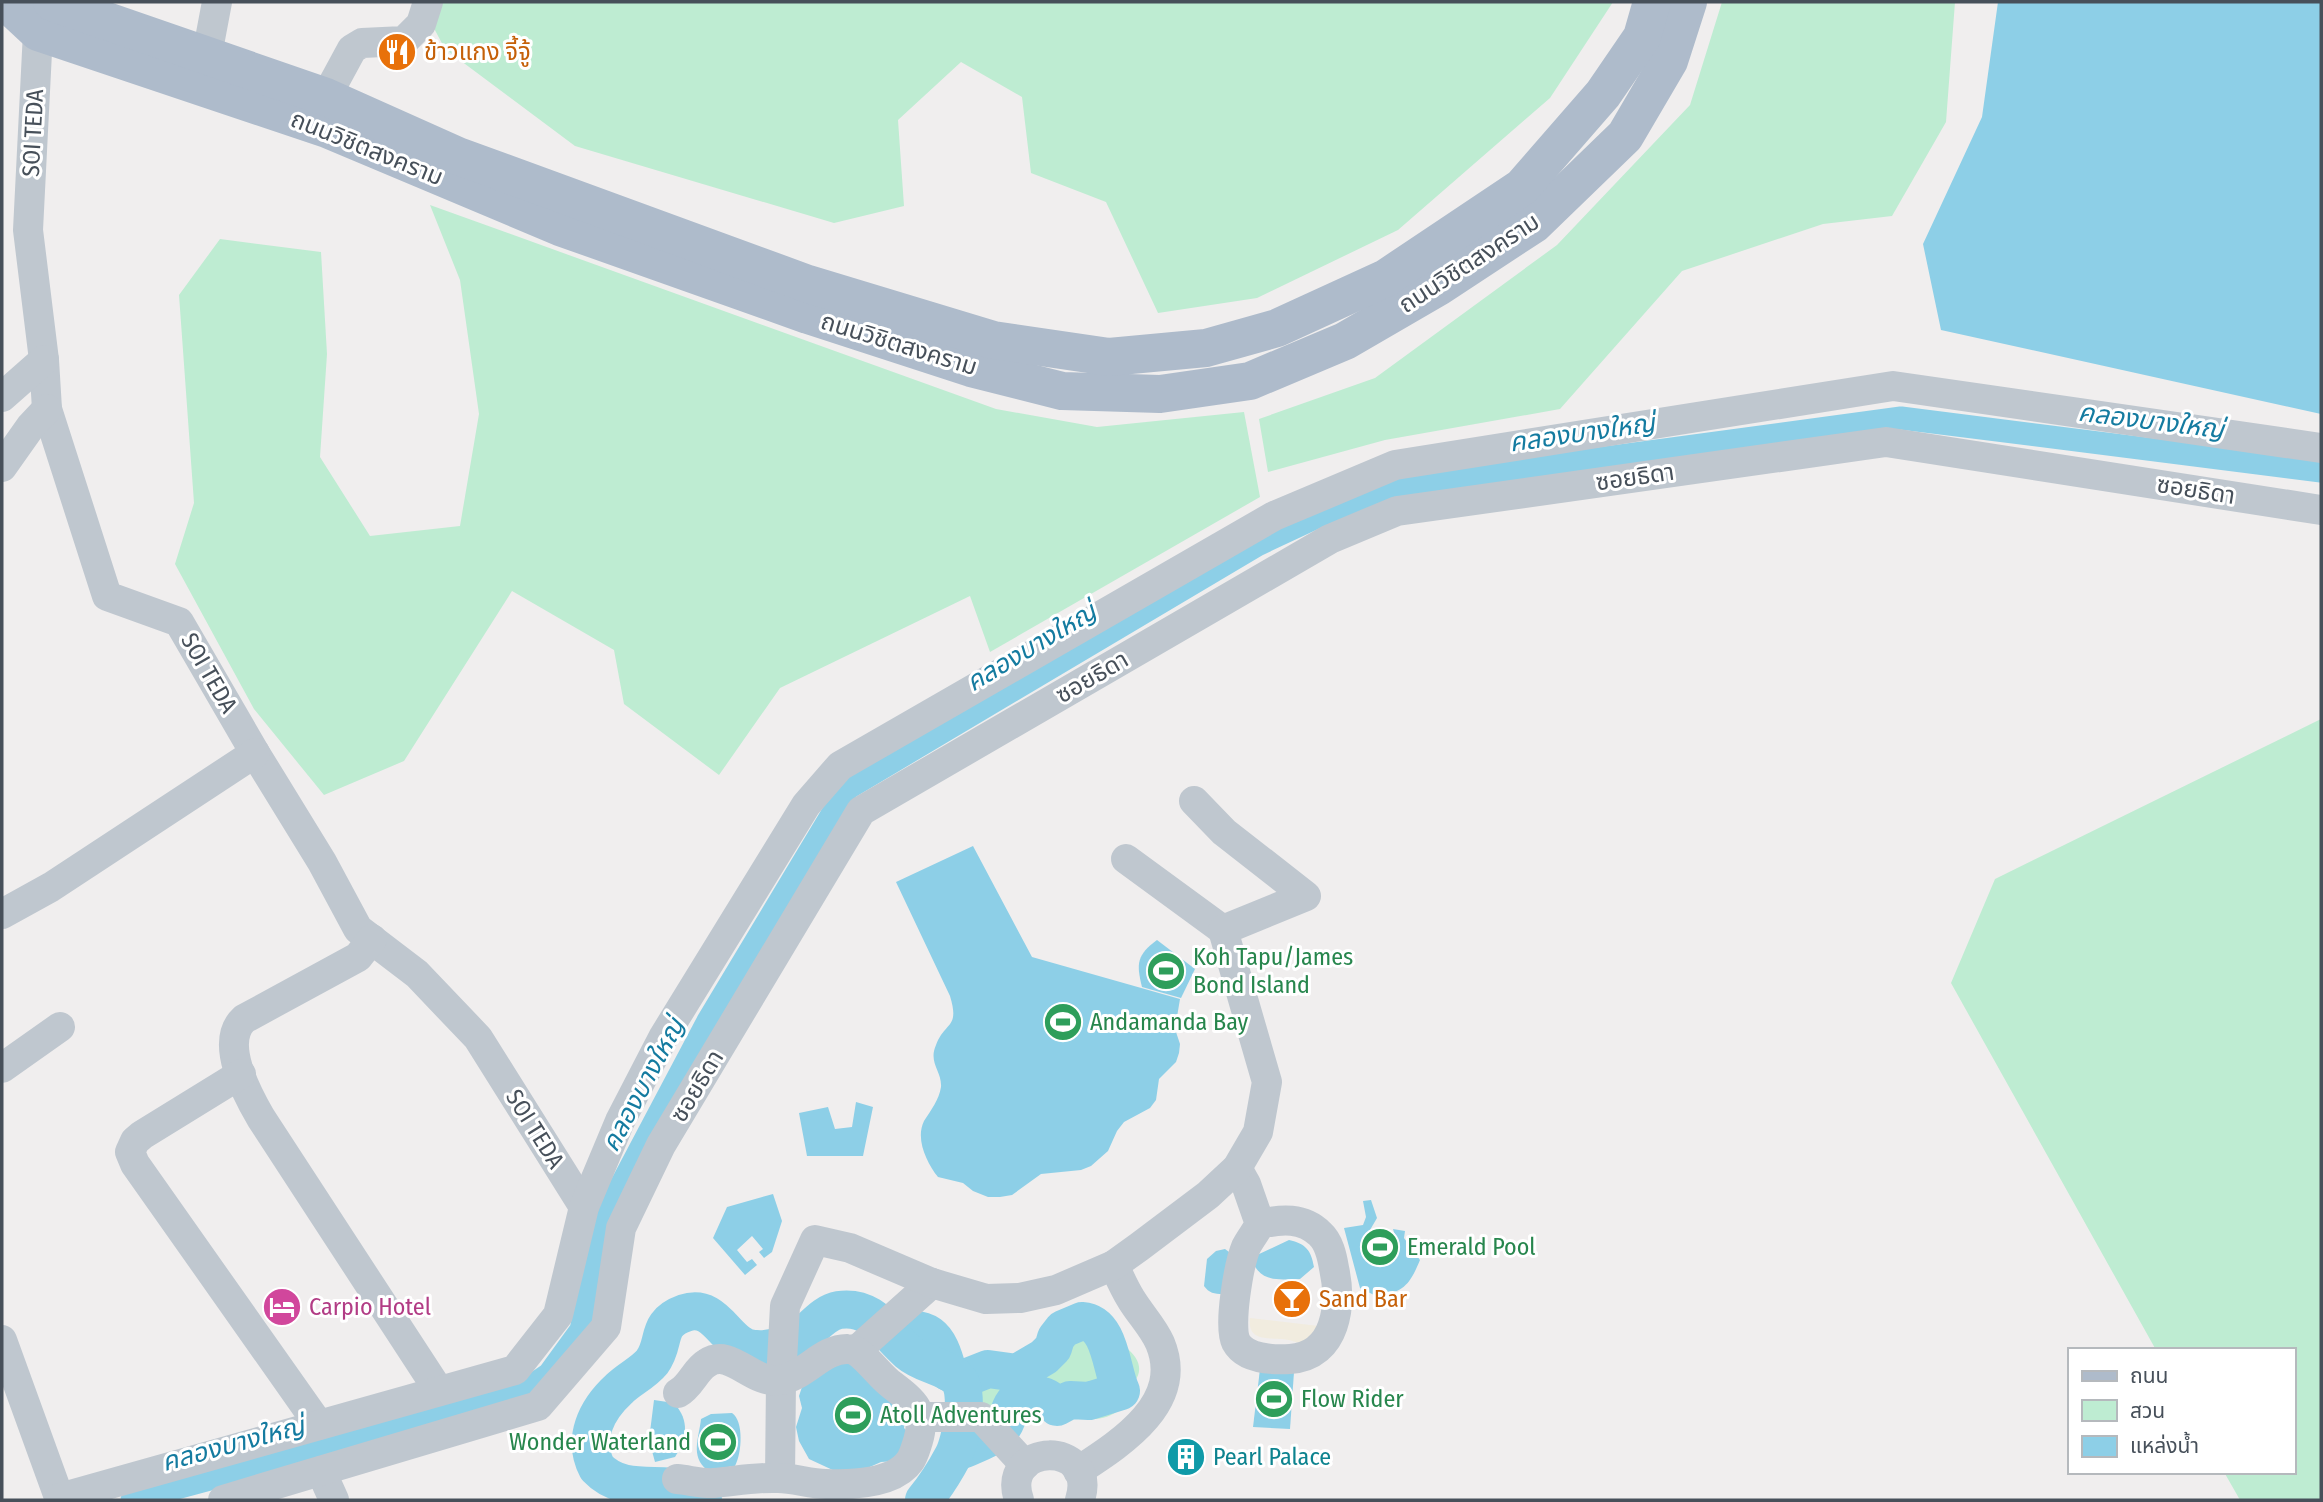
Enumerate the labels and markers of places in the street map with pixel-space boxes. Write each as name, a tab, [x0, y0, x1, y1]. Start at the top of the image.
restaurant icon: ข้าวแกง จี้จู้	[376, 31, 418, 73]
place label: ข้าวแกง จี้จู้	[424, 35, 531, 67]
place label: Koh Tapu/James Bond Island	[1193, 943, 1353, 999]
sports icon: Koh Tapu/James Bond Island	[1145, 950, 1187, 992]
sports icon: Andamanda Bay	[1042, 1001, 1084, 1043]
place label: Andamanda Bay	[1090, 1008, 1249, 1036]
sports icon: Emerald Pool	[1359, 1226, 1401, 1268]
place label: Emerald Pool	[1407, 1233, 1536, 1261]
bar icon: Sand Bar	[1271, 1278, 1313, 1320]
place label: Sand Bar	[1319, 1285, 1408, 1313]
hotel icon: Carpio Hotel	[261, 1286, 303, 1328]
place label: Carpio Hotel	[309, 1293, 431, 1321]
sports icon: Flow Rider	[1253, 1378, 1295, 1420]
place label: Flow Rider	[1301, 1385, 1404, 1413]
sports icon: Atoll Adventures	[832, 1394, 874, 1436]
place label: Atoll Adventures	[880, 1401, 1042, 1429]
sports icon: Wonder Waterland	[697, 1421, 739, 1463]
place label: Wonder Waterland	[509, 1428, 691, 1456]
building icon: Pearl Palace	[1165, 1436, 1207, 1478]
place label: Pearl Palace	[1213, 1443, 1331, 1471]

